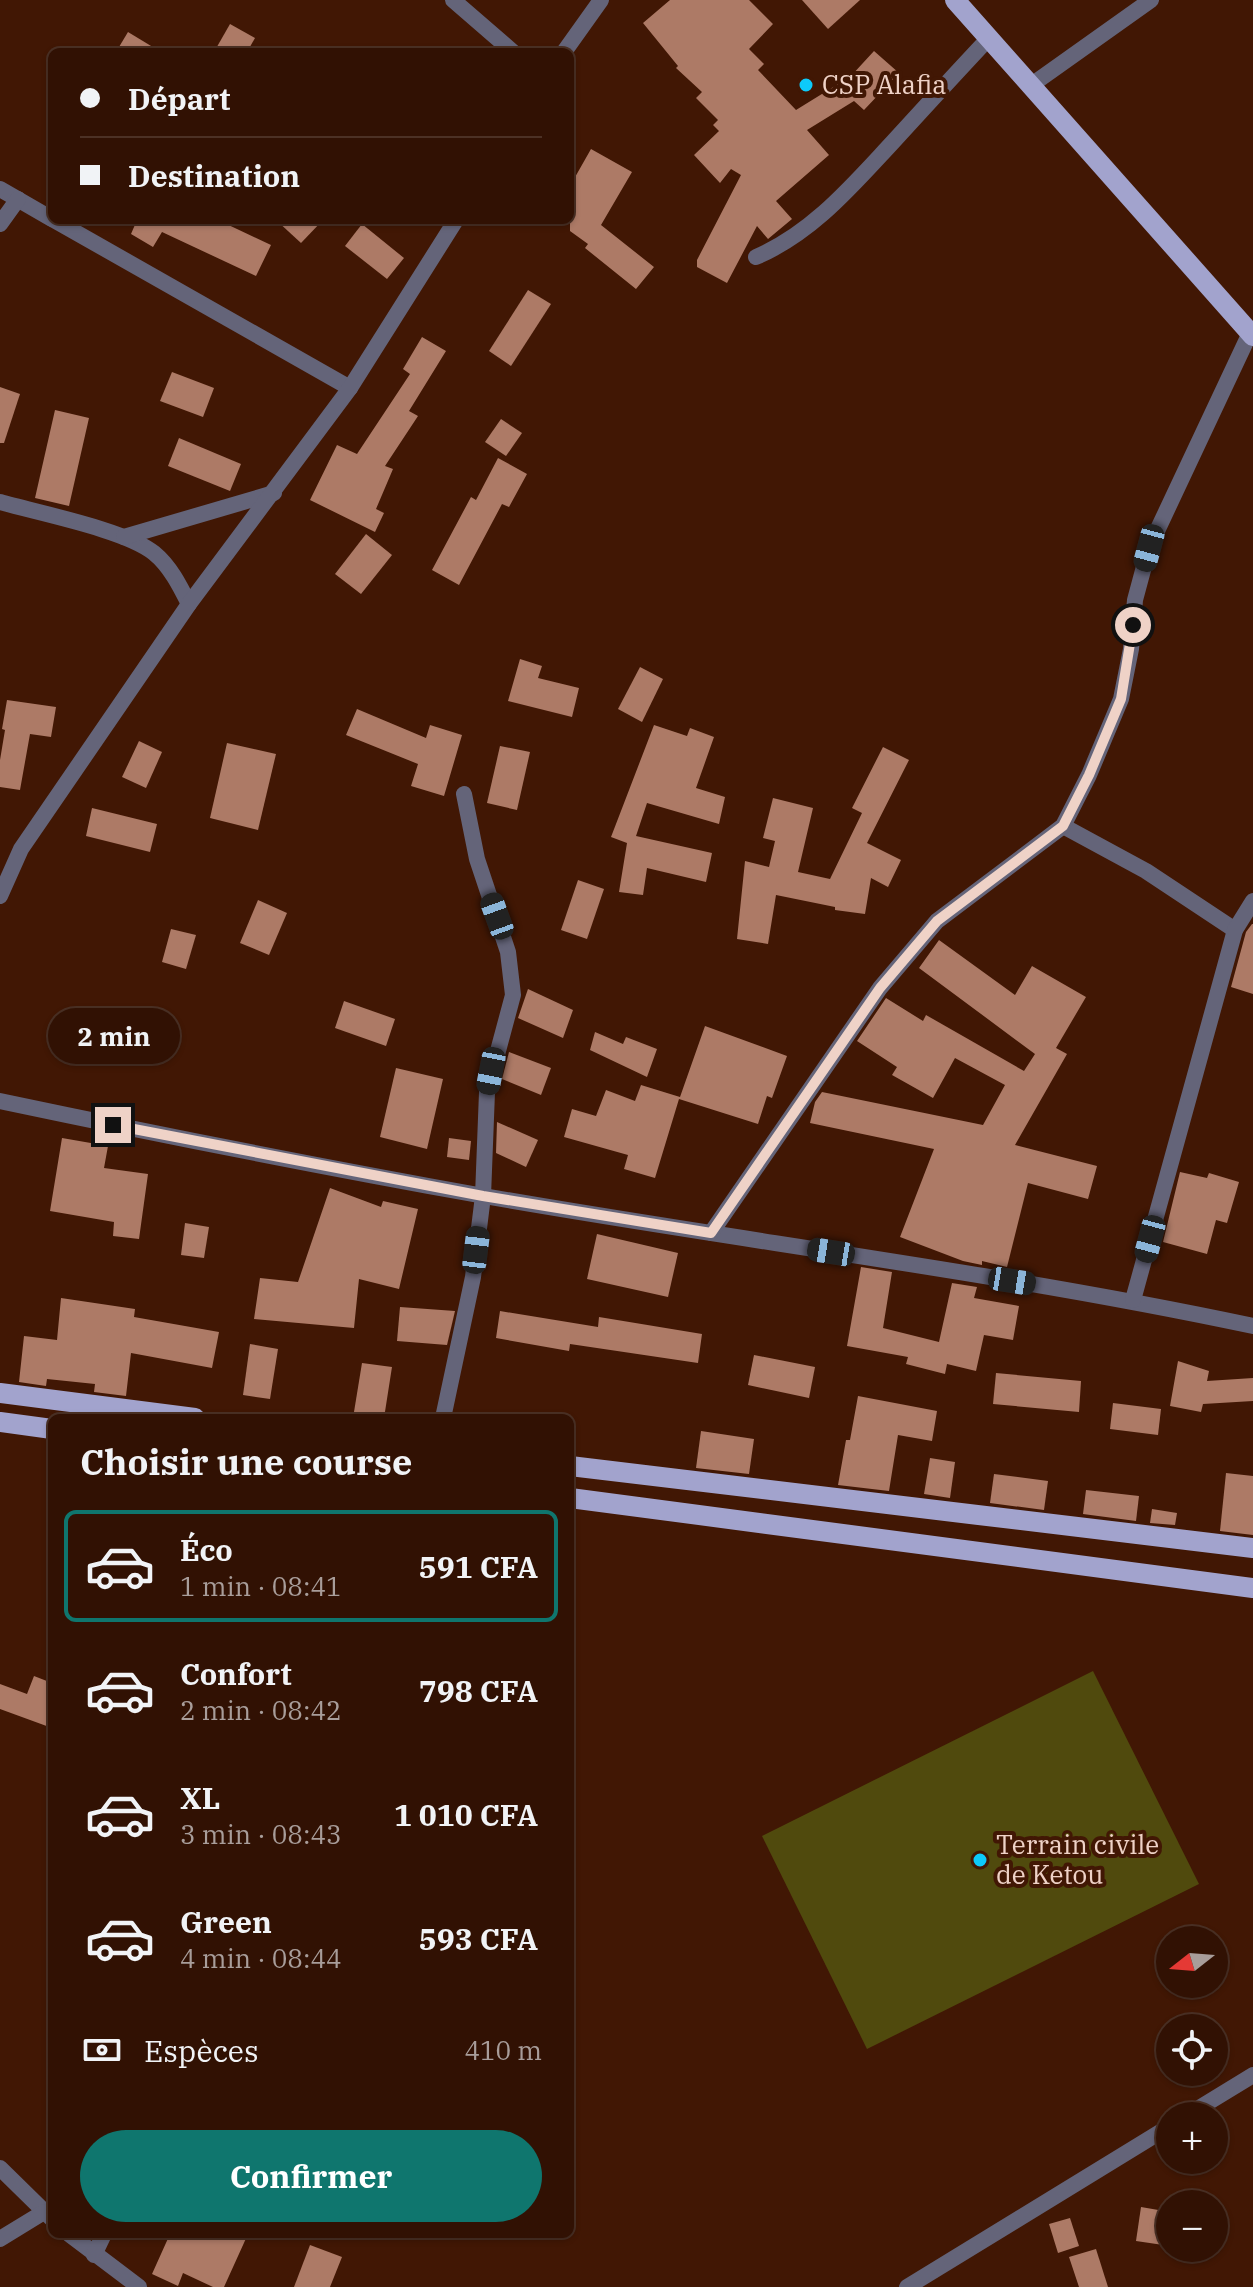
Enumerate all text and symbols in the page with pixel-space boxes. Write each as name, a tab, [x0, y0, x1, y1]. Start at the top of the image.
place label: CSP Alafia	[822, 67, 947, 101]
marker: CSP Alafia	[797, 76, 815, 94]
text: Départ	[128, 79, 230, 118]
text: Destination	[128, 156, 300, 195]
car	[1131, 522, 1167, 574]
route start	[1115, 607, 1151, 643]
car	[478, 889, 516, 943]
callout: 2 min	[47, 1009, 179, 1065]
text: 2 min	[78, 1019, 150, 1053]
car	[475, 1045, 507, 1097]
route end	[95, 1107, 131, 1143]
car	[1132, 1213, 1168, 1265]
car	[461, 1225, 491, 1275]
car	[805, 1236, 857, 1268]
car	[986, 1265, 1038, 1297]
text: Choisir une course	[80, 1438, 412, 1485]
icon: car	[84, 1530, 156, 1602]
text: Éco	[180, 1530, 233, 1569]
text: 591 CFA	[419, 1547, 538, 1586]
text: 1 min · 08:41	[180, 1569, 342, 1603]
icon: car	[84, 1654, 156, 1726]
text: Confort	[180, 1654, 292, 1693]
text: 798 CFA	[419, 1671, 538, 1710]
text: 2 min · 08:42	[180, 1693, 342, 1727]
icon: car	[84, 1778, 156, 1850]
text: XL	[180, 1778, 220, 1817]
text: 1 010 CFA	[394, 1795, 538, 1834]
text: 3 min · 08:43	[180, 1817, 342, 1851]
place label: Terrain civile de Ketou	[996, 1827, 1159, 1891]
marker: Terrain civile de Ketou	[971, 1851, 989, 1869]
icon: car	[84, 1902, 156, 1974]
text: Green	[180, 1902, 272, 1941]
text: 593 CFA	[419, 1919, 538, 1958]
north arrow	[1156, 1926, 1228, 1998]
map controls	[1156, 1926, 1228, 2262]
text: 4 min · 08:44	[180, 1941, 342, 1975]
button: locate	[1156, 2014, 1228, 2086]
icon: cash	[80, 2028, 124, 2072]
text: Espèces	[144, 2031, 259, 2070]
text: 410 m	[464, 2033, 542, 2067]
button: +	[1156, 2102, 1228, 2174]
button: Confirmer	[80, 2130, 542, 2222]
button: −	[1156, 2190, 1228, 2262]

